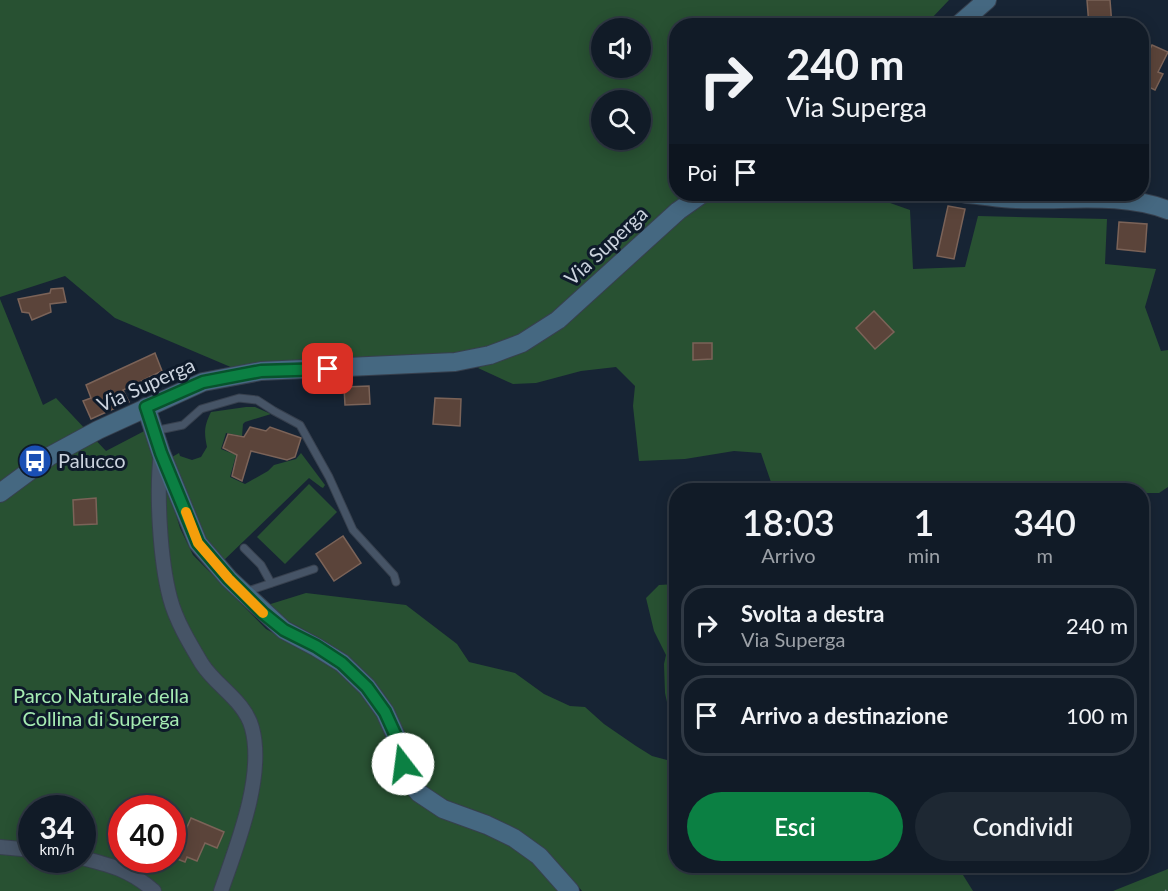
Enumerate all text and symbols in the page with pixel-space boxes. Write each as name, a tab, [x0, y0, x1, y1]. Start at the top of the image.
map controls	[591, 18, 651, 150]
button: sound	[591, 18, 651, 78]
text: 240 m	[786, 39, 904, 89]
icon: right	[687, 42, 765, 120]
button: search	[591, 90, 651, 150]
text: Via Superga	[786, 90, 927, 123]
icon: arrive	[729, 156, 762, 189]
text: Poi	[687, 159, 717, 186]
street label: Via Superga	[559, 201, 652, 290]
pin	[302, 343, 353, 394]
street label: Via Superga	[93, 352, 198, 416]
icon: arrive	[311, 352, 344, 385]
bus stop icon: Palucco	[17, 443, 53, 479]
place label: Palucco	[58, 448, 126, 472]
text: 18:03	[742, 500, 835, 544]
text: 1	[914, 500, 934, 544]
text: 340	[1013, 500, 1076, 544]
text: Arrivo	[761, 543, 816, 567]
text: min	[908, 543, 940, 567]
text: m	[1036, 543, 1053, 567]
text: Svolta a destra	[741, 600, 884, 627]
icon: right	[690, 609, 723, 642]
text: 240 m	[1066, 612, 1128, 639]
text: Via Superga	[741, 627, 845, 651]
park label: Parco Naturale della Collina di Superga	[13, 683, 189, 730]
icon: arrive	[690, 699, 723, 732]
text: Arrivo a destinazione	[741, 702, 948, 729]
text: 100 m	[1066, 702, 1128, 729]
position arrow	[371, 732, 435, 796]
button: Esci	[687, 792, 903, 861]
button: Condividi	[915, 792, 1131, 861]
speed limit sign: 40	[108, 795, 186, 873]
text: 34	[40, 809, 74, 845]
text: km/h	[39, 840, 75, 858]

